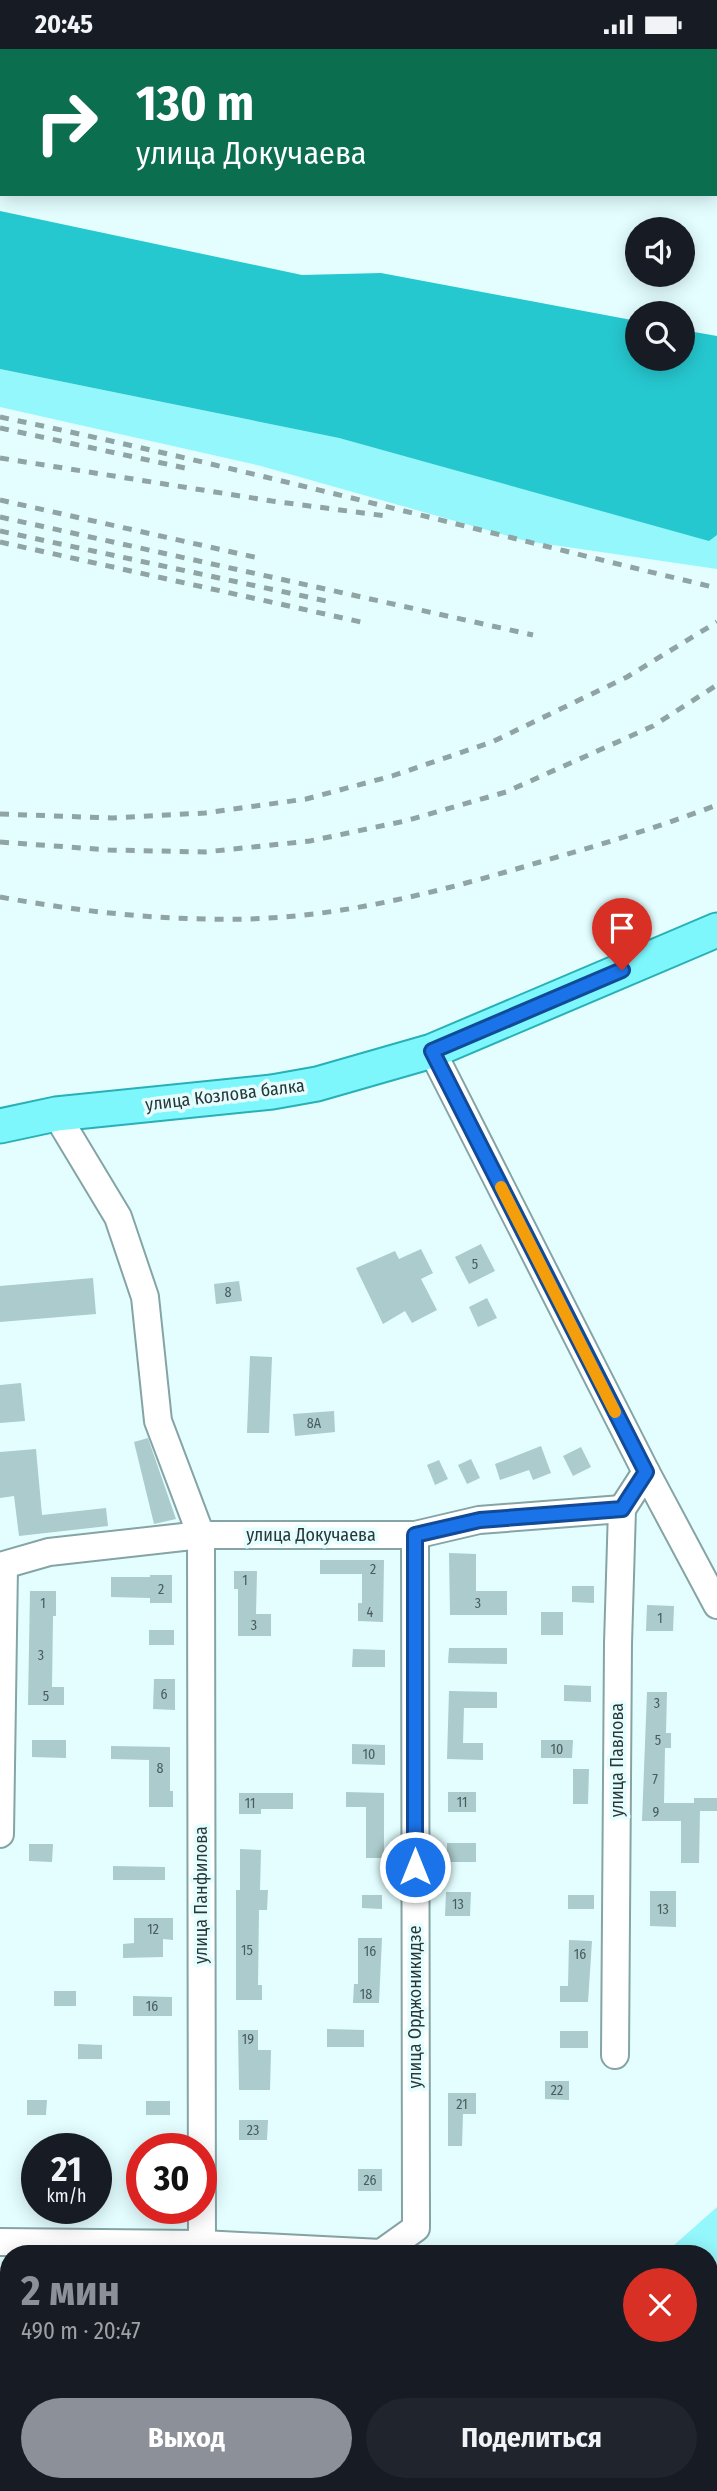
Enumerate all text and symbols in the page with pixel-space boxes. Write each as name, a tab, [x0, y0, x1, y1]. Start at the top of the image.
text: 20:45	[35, 9, 93, 40]
text: 130 m	[136, 74, 254, 133]
icon: right	[21, 77, 112, 168]
text: улица Докучаева	[136, 134, 366, 172]
map controls	[625, 217, 695, 371]
button: sound	[625, 217, 695, 287]
button: search	[625, 301, 695, 371]
pin	[592, 898, 652, 970]
icon: arrive	[603, 909, 641, 947]
street label: улица Козлова балка	[144, 1074, 306, 1116]
house number: 5	[472, 1256, 478, 1273]
house number: 8	[225, 1284, 232, 1301]
house number: 8А	[307, 1415, 322, 1432]
street label: улица Докучаева	[246, 1524, 376, 1546]
house number: 2	[370, 1561, 376, 1578]
house number: 1	[242, 1572, 248, 1589]
house number: 2	[158, 1581, 164, 1598]
house number: 1	[40, 1595, 46, 1612]
house number: 3	[475, 1595, 481, 1612]
house number: 4	[367, 1604, 374, 1621]
house number: 1	[657, 1610, 663, 1627]
house number: 3	[251, 1617, 257, 1634]
house number: 3	[38, 1647, 44, 1664]
house number: 6	[161, 1686, 168, 1703]
house number: 5	[43, 1688, 49, 1705]
house number: 3	[654, 1695, 660, 1712]
street label: улица Павлова	[606, 1703, 628, 1817]
house number: 5	[655, 1732, 661, 1749]
house number: 10	[551, 1741, 563, 1758]
house number: 10	[363, 1746, 375, 1763]
house number: 8	[157, 1760, 164, 1777]
house number: 7	[652, 1771, 658, 1788]
house number: 11	[457, 1794, 467, 1811]
house number: 11	[245, 1795, 255, 1812]
house number: 9	[653, 1804, 660, 1821]
street label: улица Панфилова	[190, 1826, 212, 1964]
position arrow	[378, 1830, 452, 1904]
house number: 13	[452, 1896, 464, 1913]
house number: 13	[657, 1901, 669, 1918]
house number: 12	[147, 1921, 159, 1938]
street label: улица Орджоникидзе	[404, 1925, 426, 2089]
house number: 15	[241, 1942, 253, 1959]
house number: 16	[364, 1943, 376, 1960]
house number: 16	[574, 1946, 586, 1963]
house number: 18	[360, 1986, 372, 2003]
house number: 16	[146, 1998, 158, 2015]
house number: 19	[242, 2031, 254, 2048]
house number: 22	[551, 2082, 563, 2099]
house number: 21	[456, 2096, 468, 2113]
house number: 23	[247, 2122, 259, 2139]
speed limit sign: 30	[126, 2133, 217, 2224]
text: 21	[51, 2148, 82, 2190]
house number: 26	[363, 2172, 377, 2189]
text: km/h	[46, 2185, 87, 2207]
text: 2 мин	[21, 2266, 120, 2316]
button: close	[623, 2268, 697, 2342]
text: 490 m · 20:47	[21, 2317, 141, 2345]
button: Выход	[21, 2398, 352, 2478]
button: Поделиться	[366, 2398, 697, 2478]

